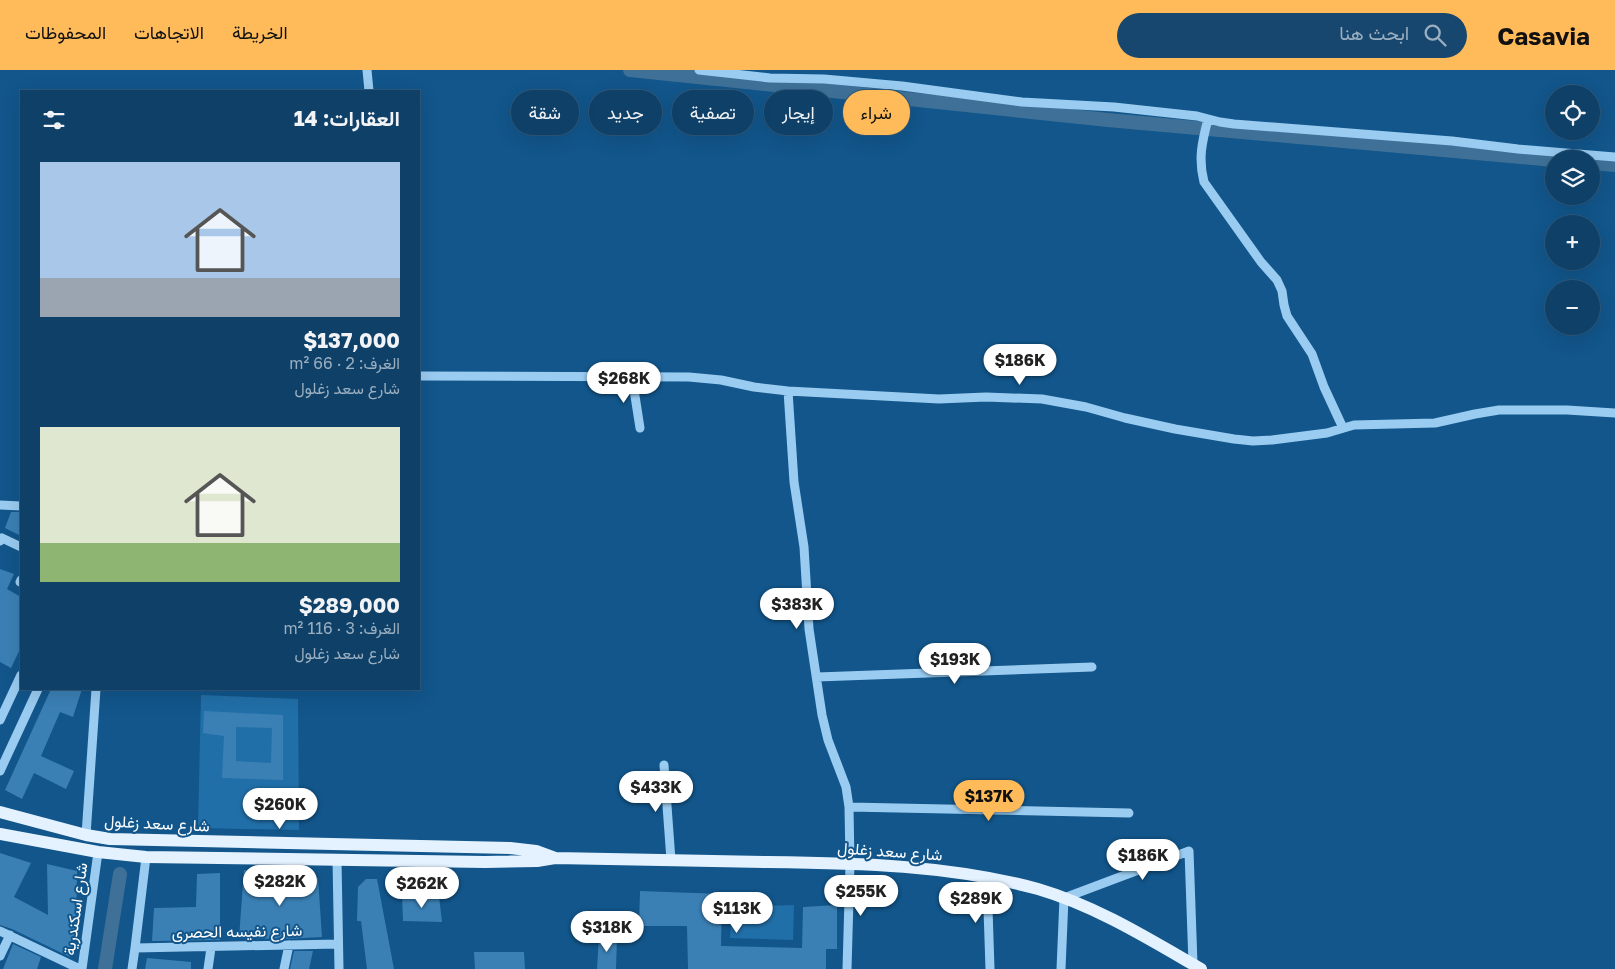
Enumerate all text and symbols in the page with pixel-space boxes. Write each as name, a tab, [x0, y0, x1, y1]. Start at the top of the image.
search box	[1117, 13, 1467, 58]
text: المحفوظات	[25, 21, 106, 43]
text: الاتجاهات	[134, 21, 204, 43]
text: الخريطة	[232, 21, 288, 43]
text: ابحث هنا	[1339, 21, 1409, 44]
icon: search	[1421, 21, 1449, 49]
text: Casavia	[1497, 21, 1590, 50]
map controls	[1545, 85, 1600, 335]
button: locate	[1545, 85, 1600, 140]
chip: شقة	[511, 90, 579, 135]
chip: جديد	[589, 90, 662, 135]
chip: تصفية	[672, 90, 754, 135]
chip: إيجار	[764, 90, 833, 135]
chip: شراء	[843, 90, 910, 135]
text: العقارات: 14	[294, 105, 400, 131]
icon: filters	[40, 106, 68, 134]
button: layers	[1545, 150, 1600, 205]
icon: home	[175, 195, 265, 285]
button: +	[1545, 215, 1600, 270]
button: −	[1545, 280, 1600, 335]
text: $137,000	[303, 327, 400, 353]
pin: $186K	[985, 344, 1055, 386]
text: $186K	[995, 350, 1045, 370]
text: الغرف: 2 · 66 m²	[289, 353, 400, 373]
pin: $268K	[589, 362, 659, 404]
text: $268K	[598, 368, 650, 388]
text: شارع سعد زغلول	[295, 378, 400, 398]
icon: home	[175, 460, 265, 550]
pin: $383K	[762, 588, 832, 630]
text: $289,000	[299, 592, 400, 618]
text: $383K	[771, 594, 823, 614]
text: الغرف: 3 · 116 m²	[283, 618, 400, 638]
pin: $193K	[920, 642, 990, 685]
text: شارع سعد زغلول	[295, 643, 400, 663]
text: $193K	[930, 649, 980, 669]
pin: $433K	[621, 770, 691, 813]
text: $433K	[630, 777, 682, 797]
pin: $137K	[954, 780, 1024, 822]
text: $137K	[964, 786, 1014, 806]
pin: $260K	[245, 788, 315, 830]
text: $260K	[254, 794, 306, 814]
street label: شارع سعد زغلول	[104, 810, 210, 838]
street label: شارع سعد زغلول	[837, 837, 943, 867]
pin: $186K	[1108, 838, 1178, 881]
text: $186K	[1118, 845, 1168, 865]
street label: شارع اسكندرية	[59, 861, 93, 957]
pin: $282K	[245, 864, 315, 907]
pin: $262K	[387, 866, 457, 909]
text: $282K	[254, 871, 306, 891]
text: $262K	[396, 873, 448, 893]
pin: $255K	[826, 874, 896, 917]
text: $255K	[835, 881, 887, 901]
pin: $289K	[941, 882, 1011, 924]
text: $289K	[950, 888, 1002, 908]
pin: $113K	[702, 892, 772, 934]
text: $113K	[713, 898, 761, 918]
pin: $318K	[572, 910, 642, 953]
text: $318K	[582, 917, 632, 937]
street label: شارع نفيسه الحصرى	[171, 920, 303, 944]

